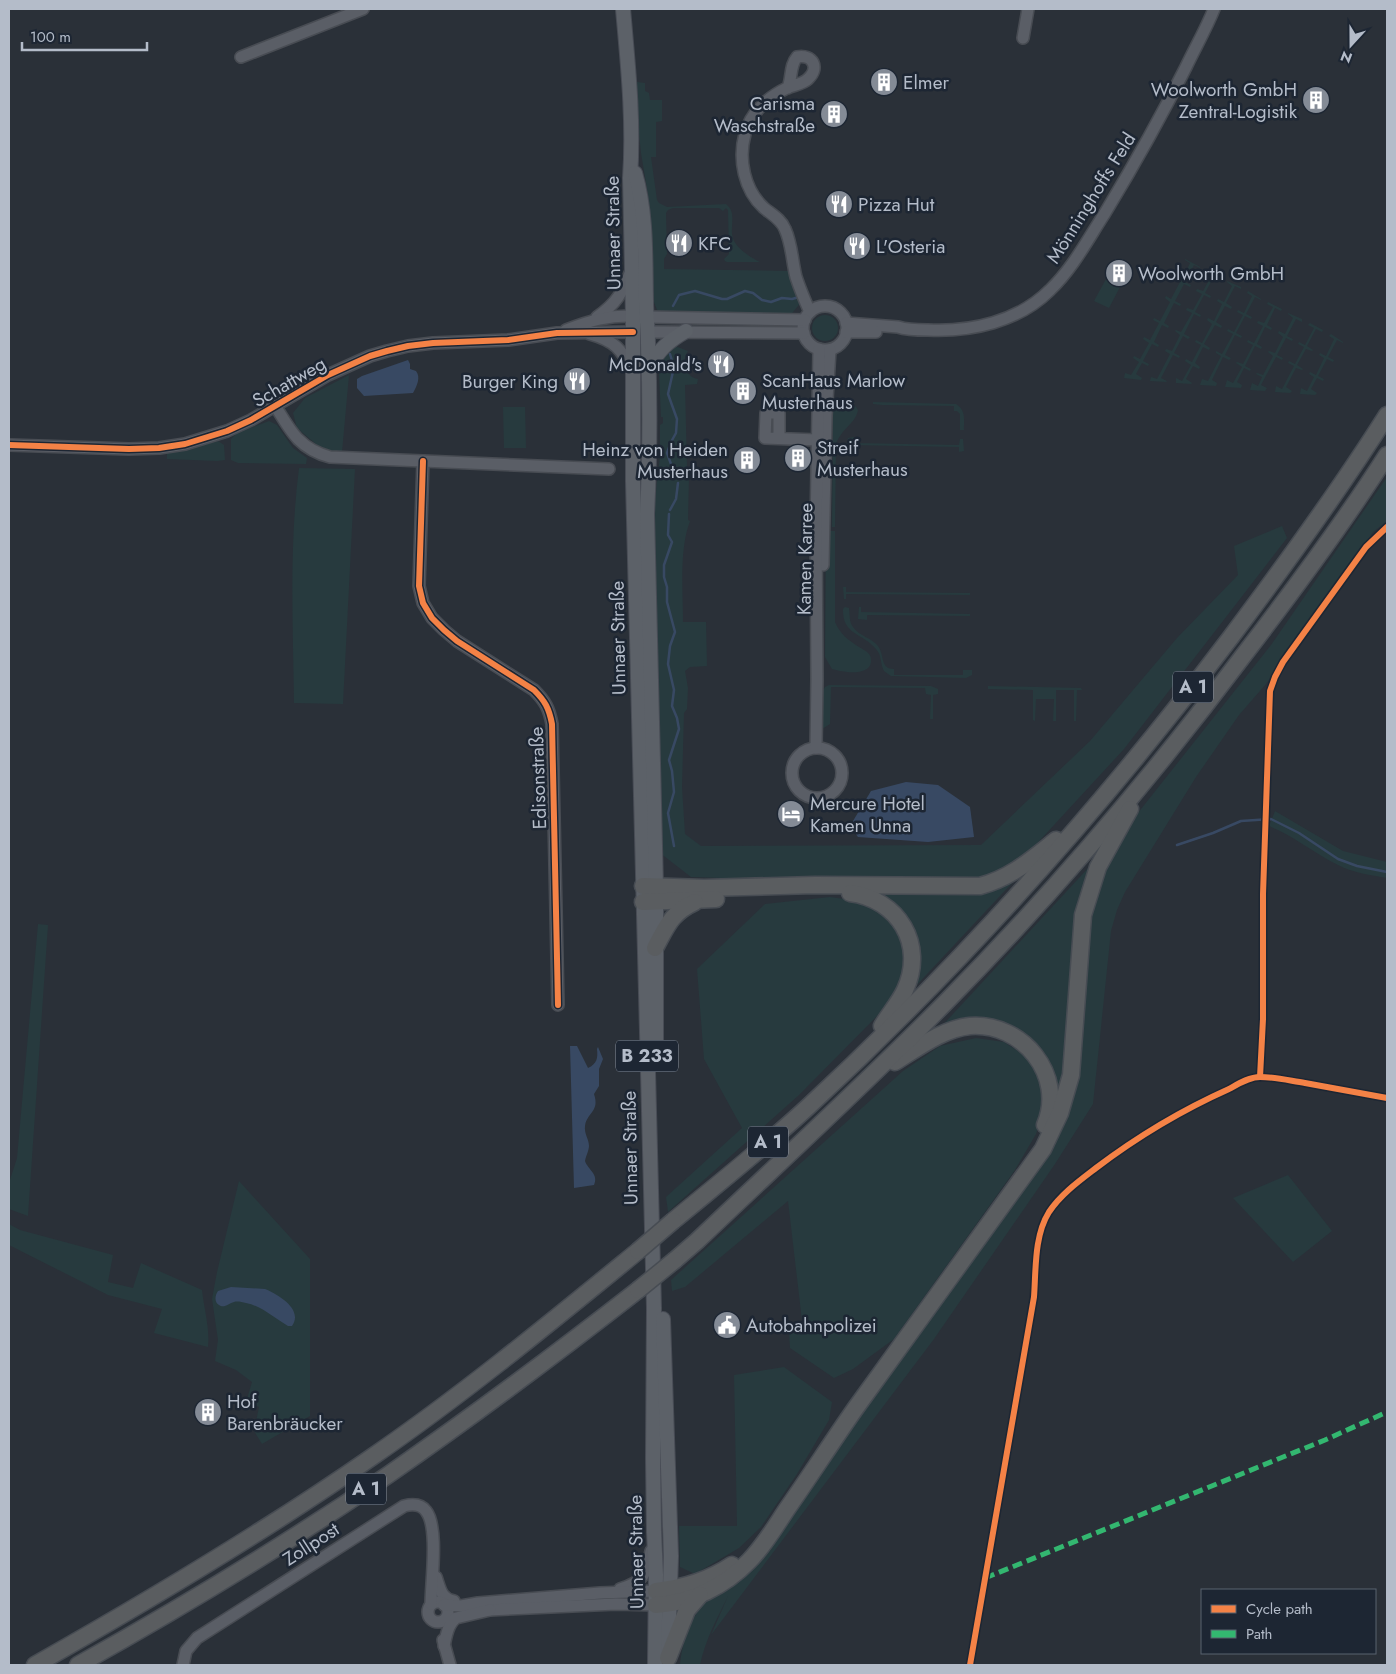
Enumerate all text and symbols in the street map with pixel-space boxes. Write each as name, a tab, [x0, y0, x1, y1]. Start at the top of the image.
scale bar	[22, 20, 148, 52]
north arrow	[1326, 20, 1376, 70]
text: 100 m	[30, 26, 71, 48]
text: N	[1338, 46, 1355, 68]
building icon: Elmer	[869, 67, 899, 97]
place label: Elmer	[903, 69, 949, 96]
place label: Woolworth GmbH Zentral-Logistik	[1151, 76, 1298, 125]
building icon: Woolworth GmbH Zentral-Logistik	[1301, 85, 1331, 115]
place label: Carisma Waschstraße	[714, 90, 815, 139]
building icon: Carisma Waschstraße	[819, 99, 849, 129]
street label: Mönninghoffs Feld	[1040, 127, 1142, 269]
street label: Unnaer Straße	[599, 175, 627, 290]
restaurant icon: Pizza Hut	[824, 189, 854, 219]
place label: Pizza Hut	[858, 191, 935, 218]
restaurant icon: KFC	[664, 228, 694, 258]
place label: KFC	[698, 230, 731, 257]
restaurant icon: L'Osteria	[842, 231, 872, 261]
place label: L'Osteria	[876, 233, 945, 260]
building icon: Woolworth GmbH	[1104, 258, 1134, 288]
place label: Woolworth GmbH	[1138, 260, 1284, 287]
restaurant icon: McDonald's	[706, 349, 736, 379]
street label: Schattweg	[247, 350, 331, 414]
place label: McDonald's	[609, 351, 702, 378]
restaurant icon: Burger King	[562, 366, 592, 396]
place label: ScanHaus Marlow Musterhaus	[762, 367, 905, 416]
place label: Burger King	[462, 368, 558, 395]
building icon: ScanHaus Marlow Musterhaus	[728, 376, 758, 406]
place label: Streif Musterhaus	[817, 434, 908, 483]
place label: Heinz von Heiden Musterhaus	[582, 436, 728, 485]
building icon: Streif Musterhaus	[783, 443, 813, 473]
building icon: Heinz von Heiden Musterhaus	[732, 445, 762, 475]
street label: Kamen Karree	[791, 502, 819, 615]
street label: Unnaer Straße	[604, 580, 632, 695]
road number: A 1	[1173, 672, 1213, 702]
street label: Edisonstraße	[523, 726, 553, 830]
place label: Mercure Hotel Kamen Unna	[810, 790, 925, 839]
hotel icon: Mercure Hotel Kamen Unna	[776, 799, 806, 829]
road number: B 233	[616, 1040, 678, 1072]
street label: Unnaer Straße	[616, 1090, 644, 1205]
road number: A 1	[748, 1126, 788, 1158]
public building icon: Autobahnpolizei	[712, 1310, 742, 1340]
place label: Autobahnpolizei	[746, 1312, 877, 1339]
place label: Hof Barenbräucker	[227, 1388, 343, 1437]
building icon: Hof Barenbräucker	[193, 1397, 223, 1427]
road number: A 1	[346, 1474, 386, 1505]
street label: Unnaer Straße	[622, 1494, 650, 1609]
street label: Zollpost	[278, 1515, 345, 1572]
legend	[1201, 1589, 1376, 1654]
text: Cycle path	[1246, 1598, 1313, 1620]
text: Path	[1246, 1623, 1272, 1645]

